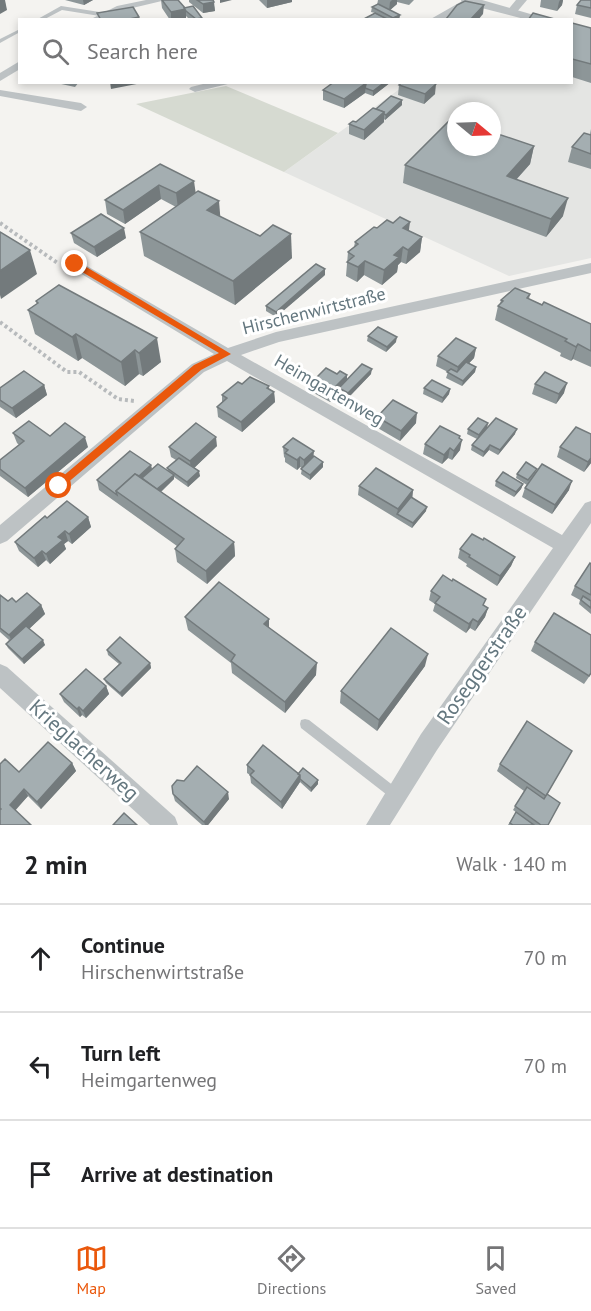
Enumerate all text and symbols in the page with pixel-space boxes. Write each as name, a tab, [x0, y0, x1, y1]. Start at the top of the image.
search box	[18, 18, 573, 84]
icon: search	[39, 35, 72, 68]
text: Search here	[87, 37, 198, 65]
north arrow	[447, 102, 501, 156]
route end	[61, 250, 87, 276]
street label: Hirschenwirtstraße	[240, 282, 388, 339]
street label: Heimgartenweg	[270, 349, 388, 430]
route start	[45, 472, 71, 498]
street label: Roseggerstraße	[431, 600, 533, 729]
street label: Krieglacherweg	[24, 693, 145, 806]
text: 2 min	[24, 848, 87, 881]
text: Walk · 140 m	[456, 851, 567, 877]
text: Continue	[81, 931, 165, 959]
icon: ahead	[24, 942, 57, 975]
text: 70 m	[524, 945, 567, 971]
text: Hirschenwirtstraße	[81, 959, 244, 985]
text: Turn left	[81, 1039, 161, 1067]
icon: left	[24, 1050, 57, 1083]
text: 70 m	[524, 1053, 567, 1079]
text: Heimgartenweg	[81, 1067, 217, 1093]
icon: arrive	[24, 1158, 57, 1191]
text: Arrive at destination	[81, 1160, 273, 1188]
tab: Map	[75, 1242, 108, 1298]
tab: Directions	[257, 1242, 326, 1298]
tab: Saved	[476, 1242, 516, 1298]

